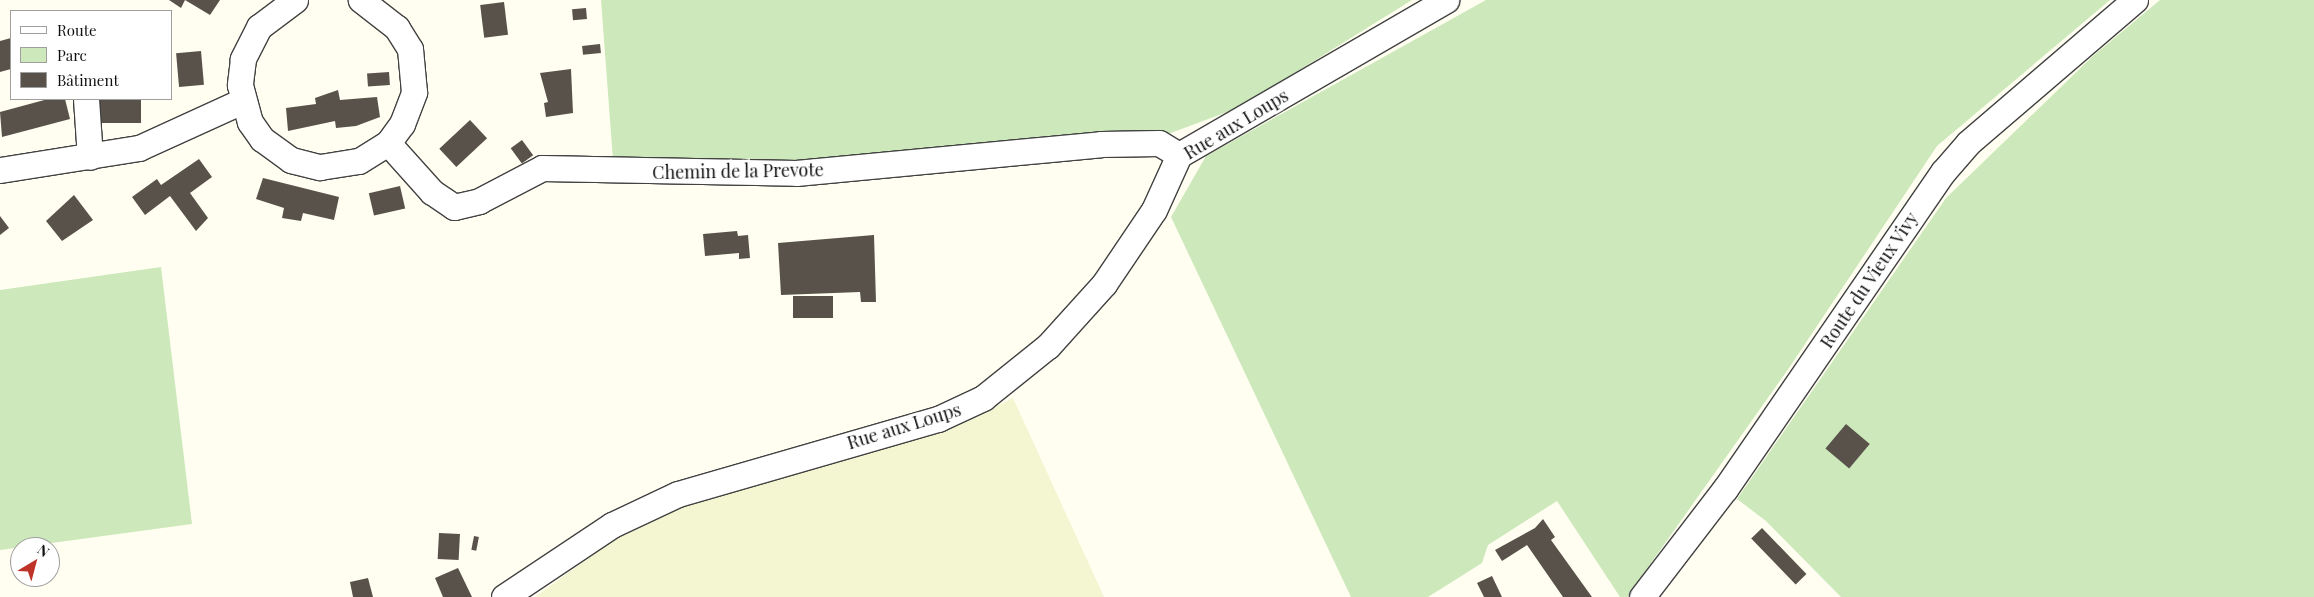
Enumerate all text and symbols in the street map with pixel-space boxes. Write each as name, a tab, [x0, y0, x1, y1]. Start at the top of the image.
legend	[10, 10, 172, 100]
text: Route	[57, 20, 97, 40]
text: Parc	[57, 45, 87, 65]
text: Bâtiment	[57, 70, 119, 90]
street label: Rue aux Loups	[1180, 84, 1292, 164]
street label: Chemin de la Prevote	[652, 159, 824, 183]
street label: Route du Vieux Vivy	[1815, 207, 1923, 353]
street label: Rue aux Loups	[844, 398, 964, 454]
north arrow	[10, 537, 60, 587]
text: N	[34, 540, 53, 561]

